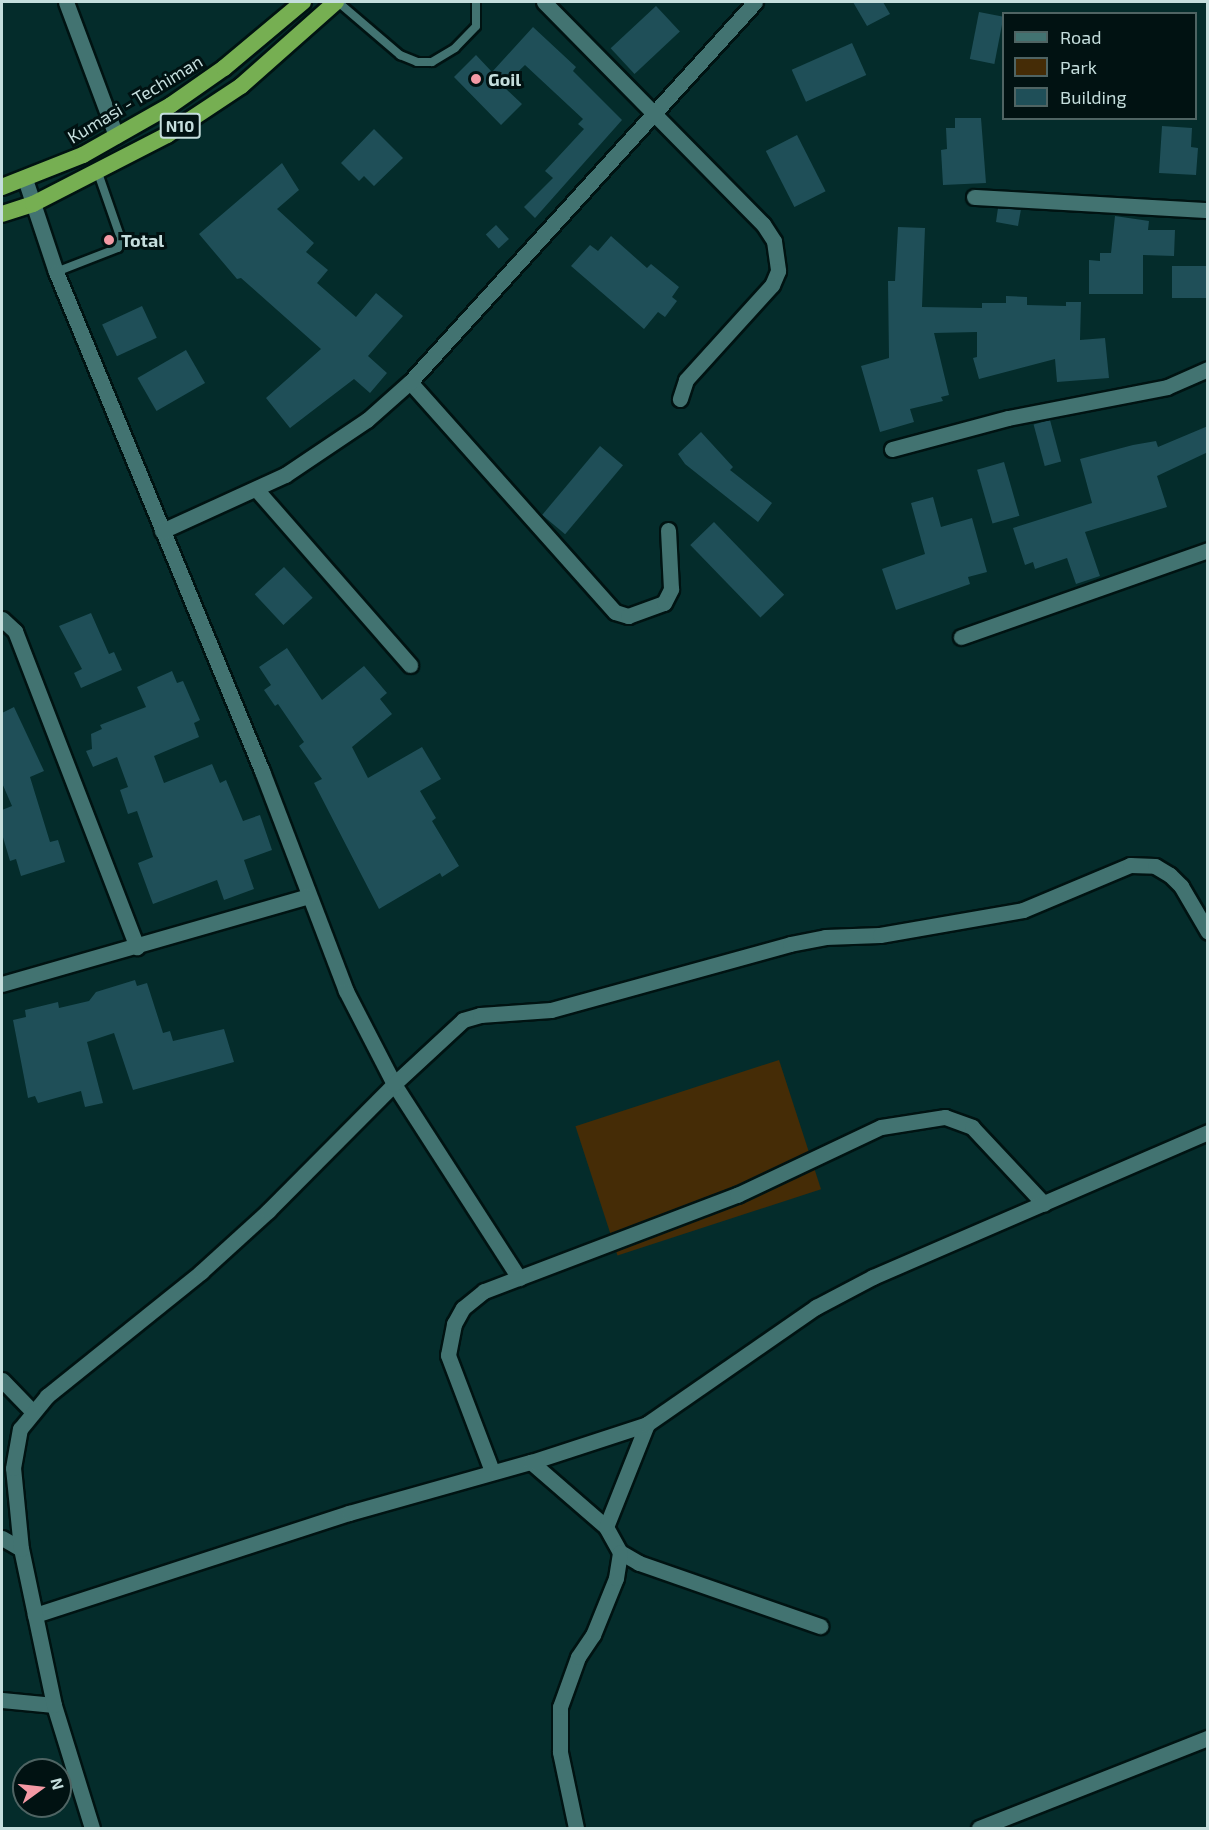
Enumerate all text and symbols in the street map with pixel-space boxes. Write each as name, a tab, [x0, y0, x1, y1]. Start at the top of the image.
legend	[1002, 12, 1197, 120]
text: Road	[1060, 26, 1101, 48]
street label: Kumasi - Techiman	[63, 50, 207, 148]
text: Park	[1060, 56, 1097, 78]
place label: Goil	[488, 68, 521, 90]
marker: Goil	[469, 72, 483, 86]
text: Building	[1060, 86, 1127, 108]
road number: N10	[159, 113, 201, 139]
place label: Total	[121, 229, 164, 251]
marker: Total	[102, 233, 116, 247]
north arrow	[12, 1758, 72, 1818]
text: N	[47, 1776, 69, 1792]

